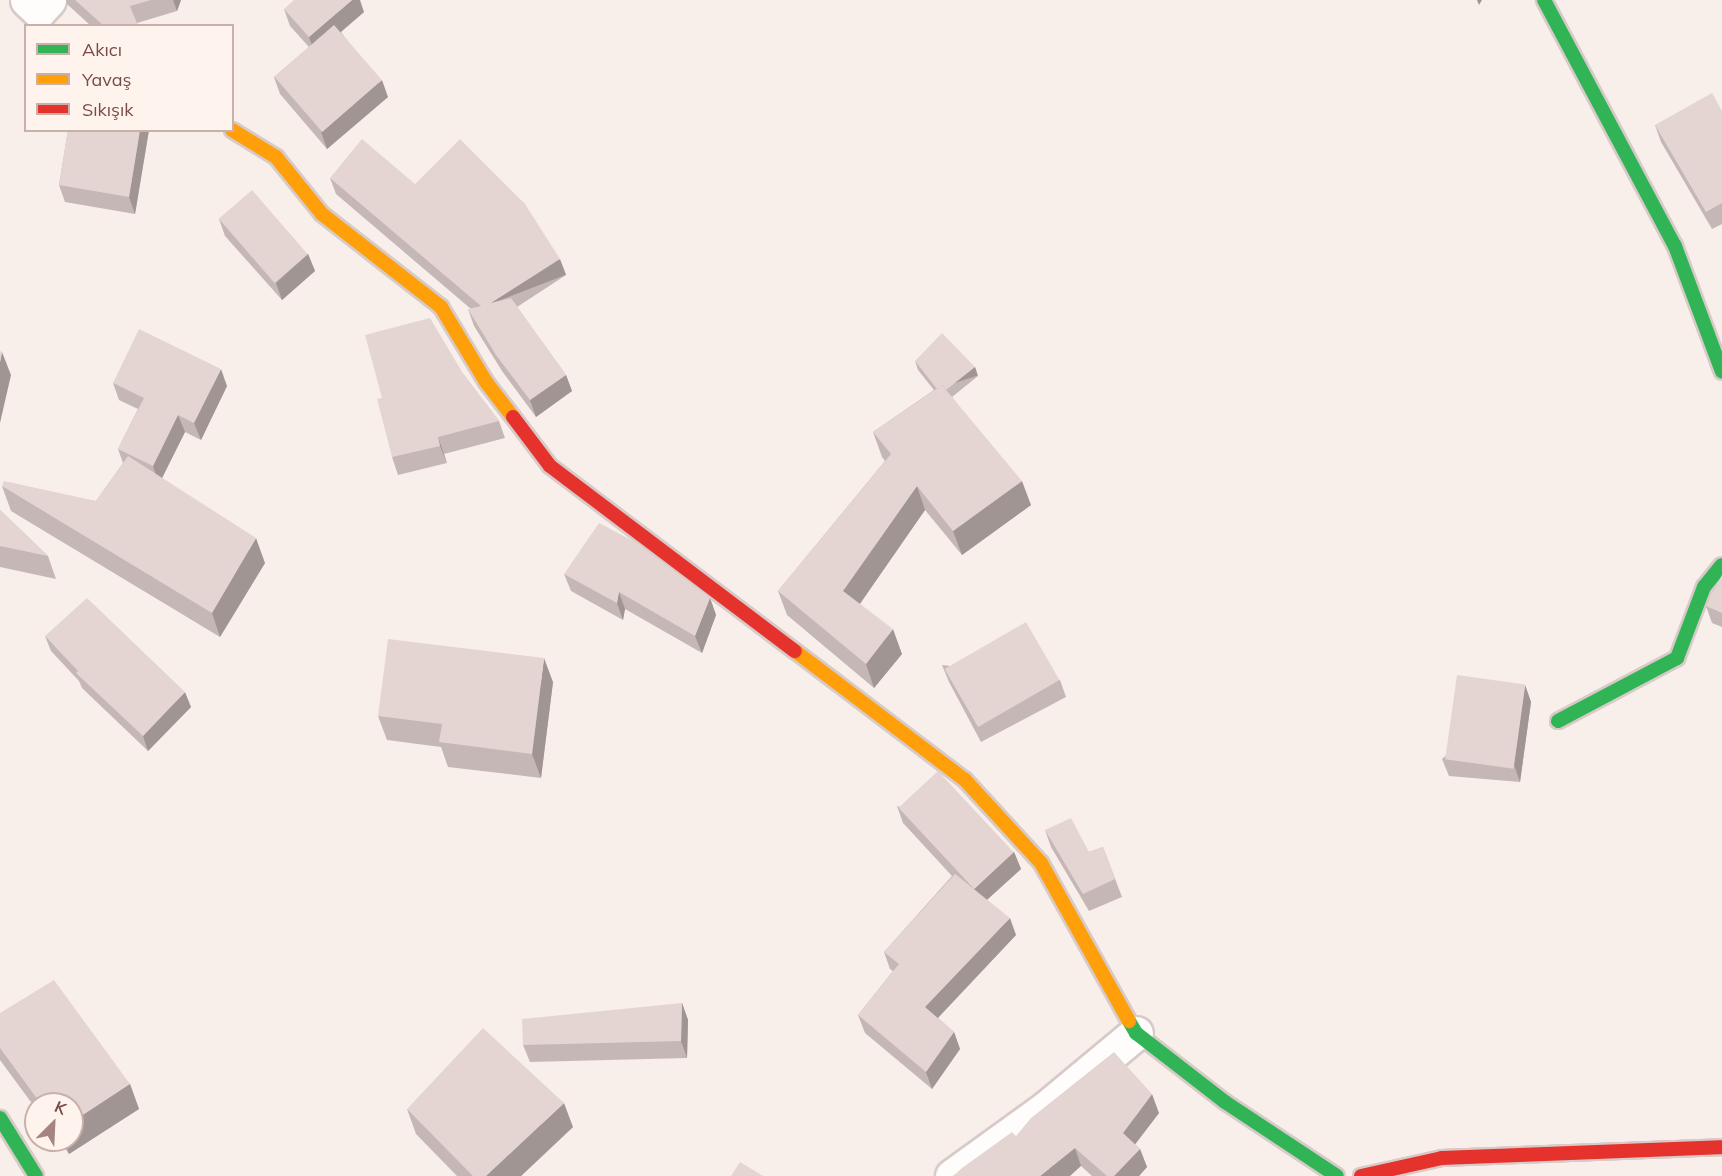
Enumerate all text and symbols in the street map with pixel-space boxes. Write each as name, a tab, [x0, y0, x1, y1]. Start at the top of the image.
legend	[24, 24, 234, 132]
text: Akıcı	[82, 38, 122, 61]
text: Yavaş	[82, 68, 131, 91]
text: Sıkışık	[82, 98, 134, 121]
north arrow	[24, 1092, 84, 1152]
text: K	[52, 1096, 69, 1119]

